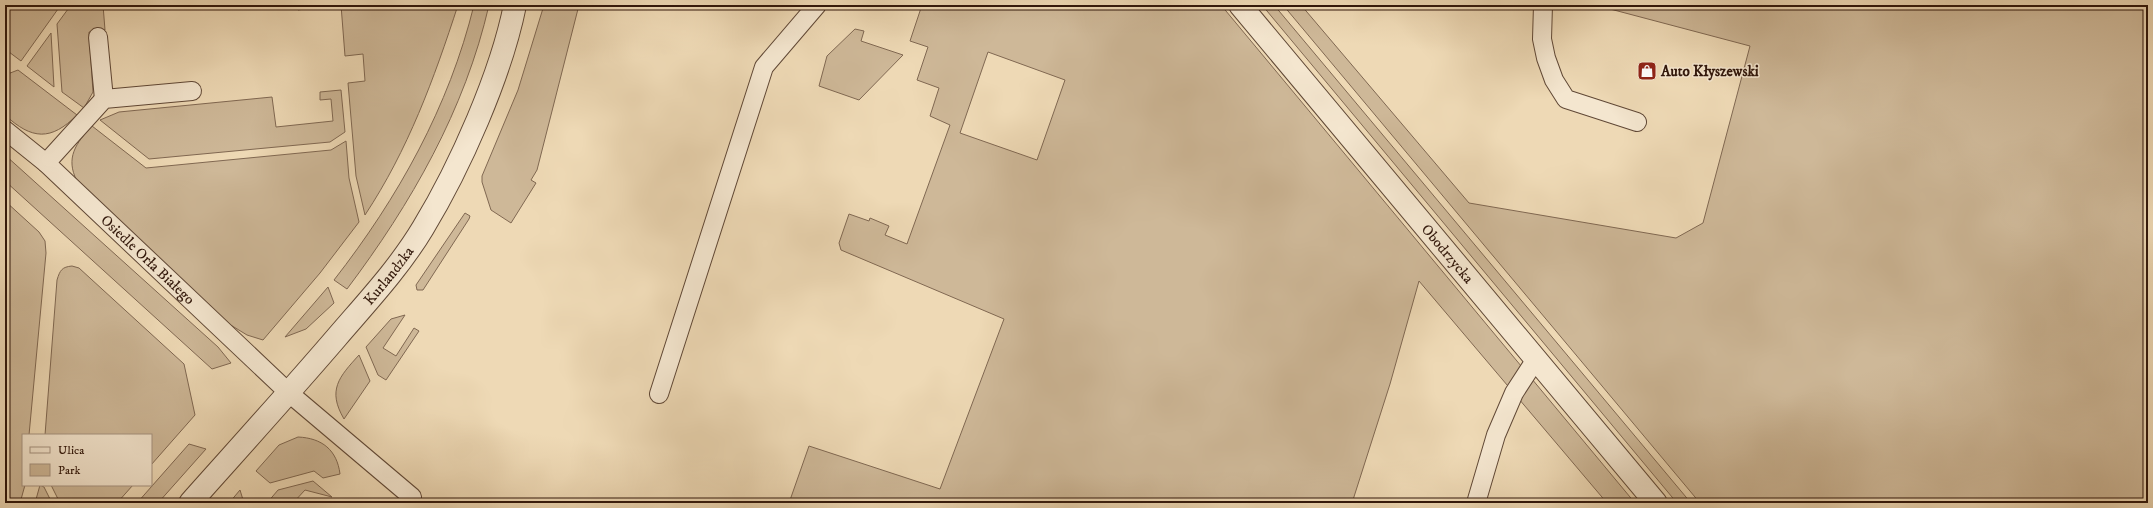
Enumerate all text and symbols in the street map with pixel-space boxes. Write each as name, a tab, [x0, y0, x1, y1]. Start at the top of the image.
shop icon: Auto Kłyszewski	[1636, 60, 1658, 82]
place label: Auto Kłyszewski	[1660, 62, 1759, 81]
street label: Osiedle Orła Białego	[97, 211, 199, 309]
street label: Obodrzycka	[1417, 220, 1478, 288]
street label: Kurlandzka	[360, 242, 419, 309]
legend	[22, 434, 152, 486]
text: Ulica	[58, 443, 85, 458]
text: Park	[58, 463, 80, 478]

